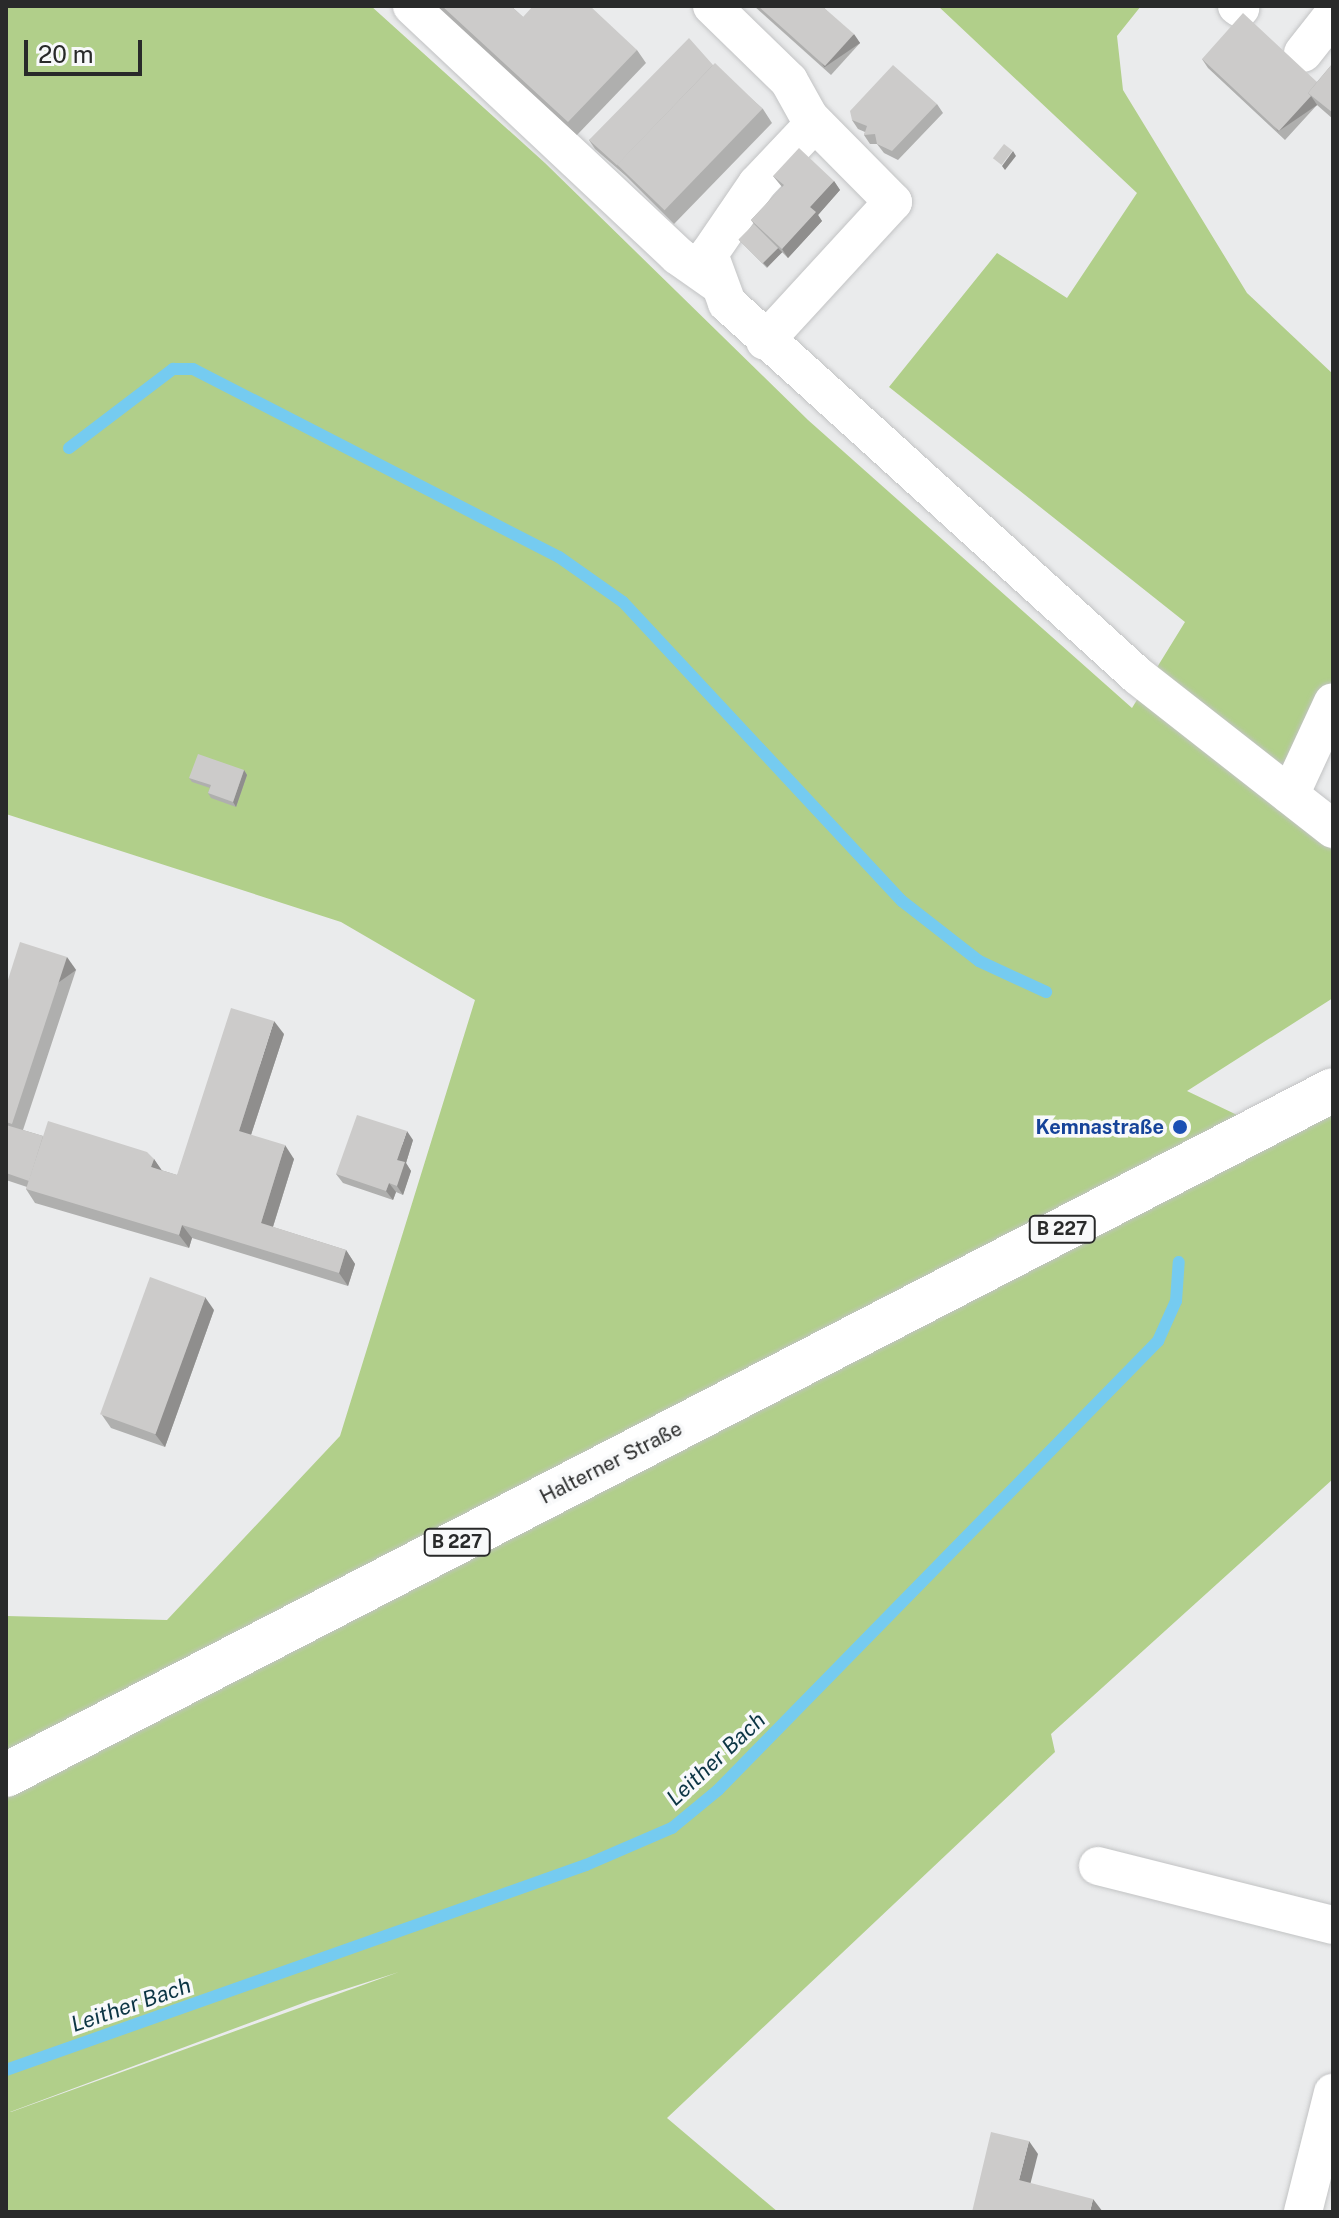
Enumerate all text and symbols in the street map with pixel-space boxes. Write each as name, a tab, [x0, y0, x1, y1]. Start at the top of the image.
scale bar	[28, 24, 146, 74]
text: 20 m	[38, 40, 94, 68]
place label: Kemnastraße	[1036, 1115, 1164, 1139]
marker: Kemnastraße	[1171, 1118, 1189, 1136]
road number: B 227	[1028, 1215, 1096, 1243]
street label: Halterner Straße	[536, 1417, 686, 1509]
road number: B 227	[423, 1528, 491, 1556]
water label: Leither Bach	[661, 1707, 771, 1811]
water label: Leither Bach	[68, 1972, 194, 2038]

